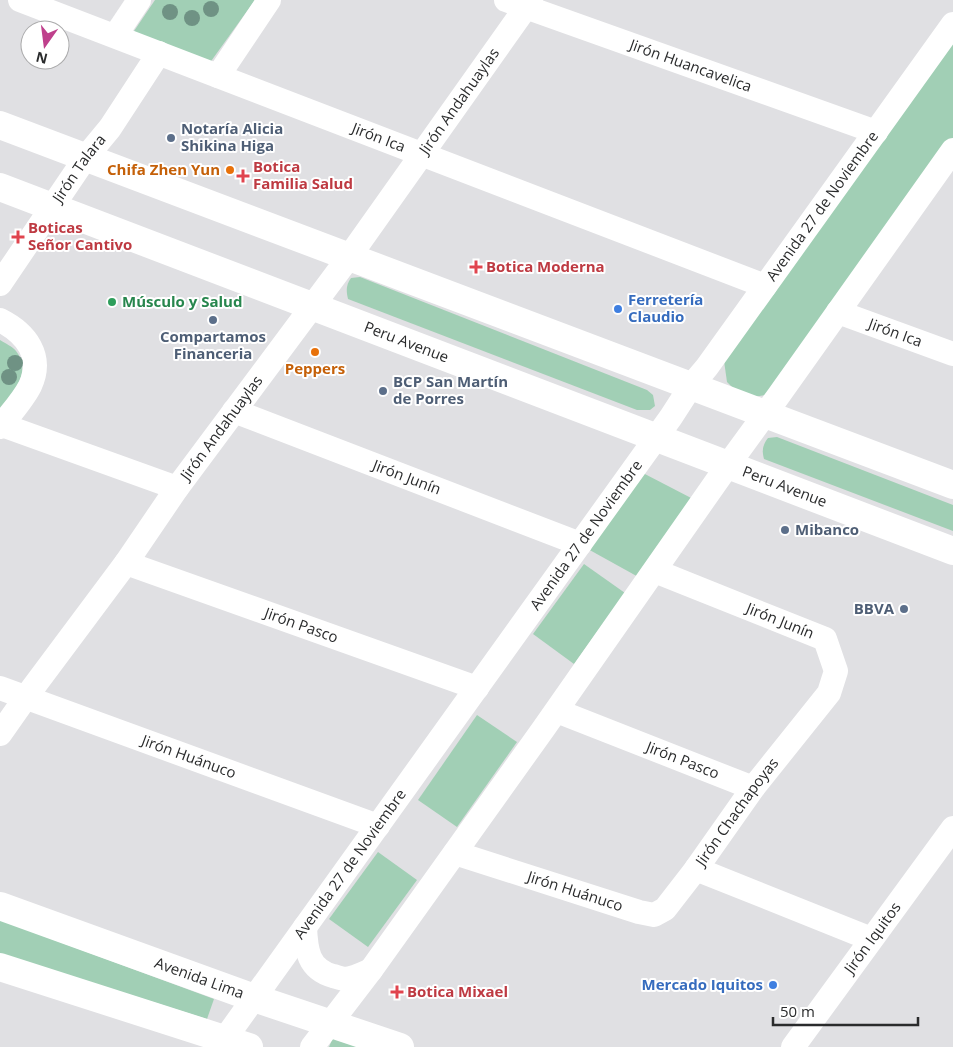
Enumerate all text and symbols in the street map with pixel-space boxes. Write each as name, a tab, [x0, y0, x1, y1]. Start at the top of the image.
north arrow	[20, 20, 70, 70]
street label: Jirón Huancavelica	[625, 33, 755, 96]
street label: Jirón Andahuaylas	[413, 43, 503, 159]
text: N	[34, 48, 50, 69]
street label: Jirón Ica	[347, 117, 409, 156]
place label: Notaría Alicia Shikina Higa	[181, 118, 283, 155]
street label: Avenida 27 de Noviembre	[761, 127, 882, 285]
street label: Jirón Talara	[46, 130, 110, 208]
marker: Notaría Alicia Shikina Higa	[165, 132, 177, 144]
place label: Botica Familia Salud	[253, 156, 353, 193]
place label: Chifa Zhen Yun	[107, 159, 220, 179]
marker: Chifa Zhen Yun	[224, 164, 236, 176]
marker: Botica Familia Salud	[237, 170, 249, 182]
place label: Boticas Señor Cantivo	[28, 217, 132, 254]
marker: Boticas Señor Cantivo	[12, 231, 24, 243]
place label: Botica Moderna	[486, 256, 605, 276]
marker: Botica Moderna	[470, 261, 482, 273]
place label: Ferretería Claudio	[628, 289, 703, 326]
place label: Músculo y Salud	[122, 291, 242, 311]
marker: Músculo y Salud	[106, 296, 118, 308]
marker: Ferretería Claudio	[612, 303, 624, 315]
street label: Jirón Ica	[864, 312, 925, 351]
marker: Compartamos Financeria	[207, 314, 219, 326]
street label: Peru Avenue	[362, 316, 452, 366]
place label: Compartamos Financeria	[160, 326, 266, 363]
marker: Peppers	[309, 346, 321, 358]
place label: Peppers	[285, 358, 345, 378]
street label: Jirón Andahuaylas	[174, 371, 267, 485]
place label: BCP San Martín de Porres	[393, 371, 508, 408]
marker: BCP San Martín de Porres	[377, 385, 389, 397]
street label: Jirón Junín	[368, 454, 444, 499]
street label: Avenida 27 de Noviembre	[525, 456, 646, 614]
street label: Peru Avenue	[740, 461, 830, 511]
place label: Mibanco	[795, 519, 859, 539]
marker: Mibanco	[779, 524, 791, 536]
street label: Jirón Junín	[742, 597, 817, 643]
place label: BBVA	[854, 598, 895, 618]
street label: Jirón Pasco	[260, 601, 341, 647]
marker: BBVA	[898, 603, 910, 615]
street label: Jirón Huánuco	[137, 729, 239, 782]
street label: Jirón Pasco	[642, 735, 722, 783]
street label: Jirón Chachapoyas	[689, 753, 782, 871]
street label: Avenida 27 de Noviembre	[289, 785, 410, 943]
street label: Jirón Huánuco	[523, 865, 626, 915]
street label: Jirón Iquitos	[838, 898, 905, 979]
street label: Avenida Lima	[152, 952, 247, 1003]
place label: Mercado Iquitos	[642, 974, 763, 994]
marker: Mercado Iquitos	[767, 979, 779, 991]
place label: Botica Mixael	[407, 981, 508, 1001]
marker: Botica Mixael	[391, 986, 403, 998]
scale bar	[773, 994, 918, 1026]
text: 50 m	[780, 1001, 815, 1021]

